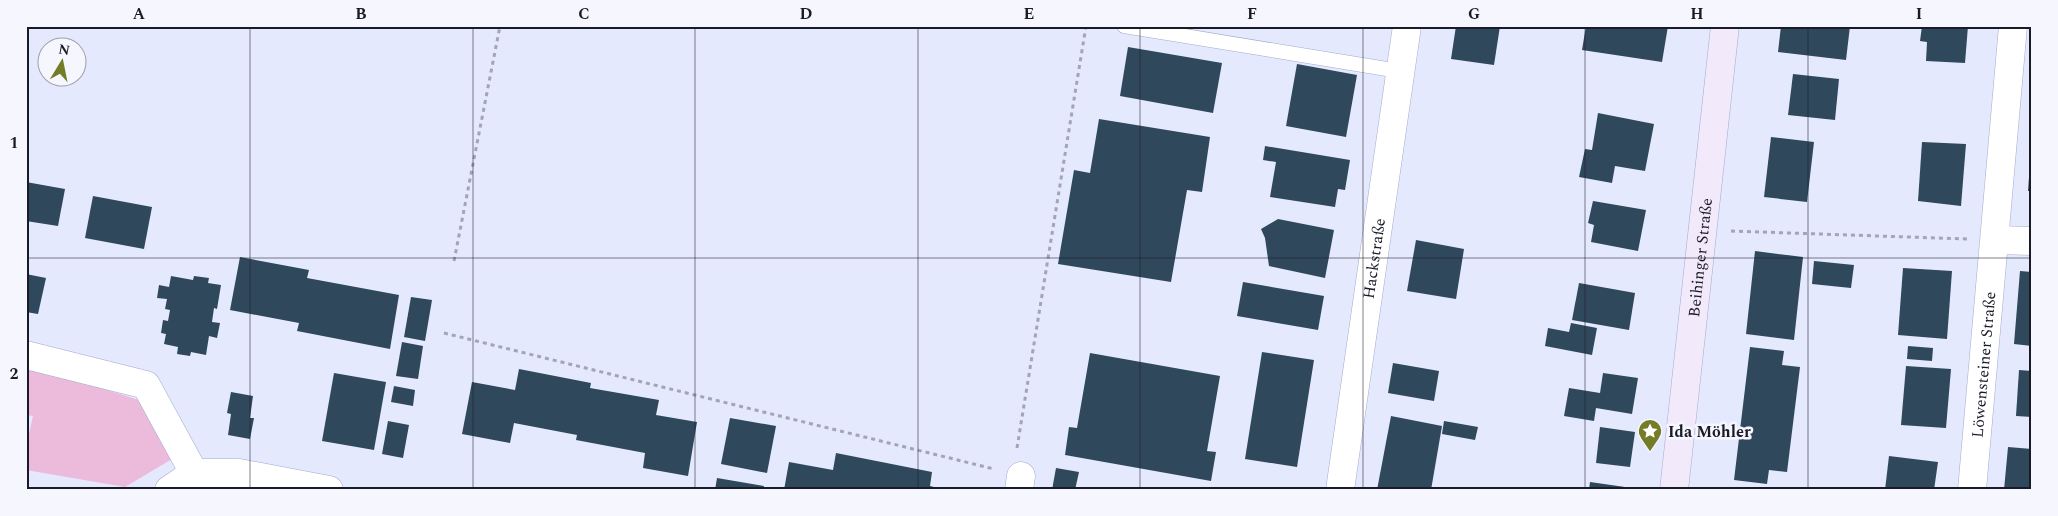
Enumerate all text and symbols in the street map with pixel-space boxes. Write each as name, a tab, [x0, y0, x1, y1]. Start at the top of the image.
text: A	[133, 2, 146, 26]
text: B	[355, 2, 367, 26]
text: C	[578, 2, 590, 26]
text: D	[800, 2, 813, 26]
text: E	[1024, 2, 1034, 26]
text: F	[1247, 2, 1257, 26]
text: G	[1468, 2, 1480, 26]
text: H	[1690, 2, 1704, 26]
text: I	[1916, 2, 1922, 26]
north arrow	[38, 38, 88, 88]
text: N	[57, 38, 72, 61]
text: 1	[10, 131, 18, 155]
street label: Beihinger Straße	[1682, 197, 1719, 318]
street label: Hackstraße	[1357, 217, 1392, 301]
street label: Löwensteiner Straße	[1966, 290, 2002, 439]
text: 2	[10, 362, 19, 386]
place icon: Ida Möhler	[1637, 418, 1663, 452]
place label: Ida Möhler	[1668, 420, 1751, 444]

